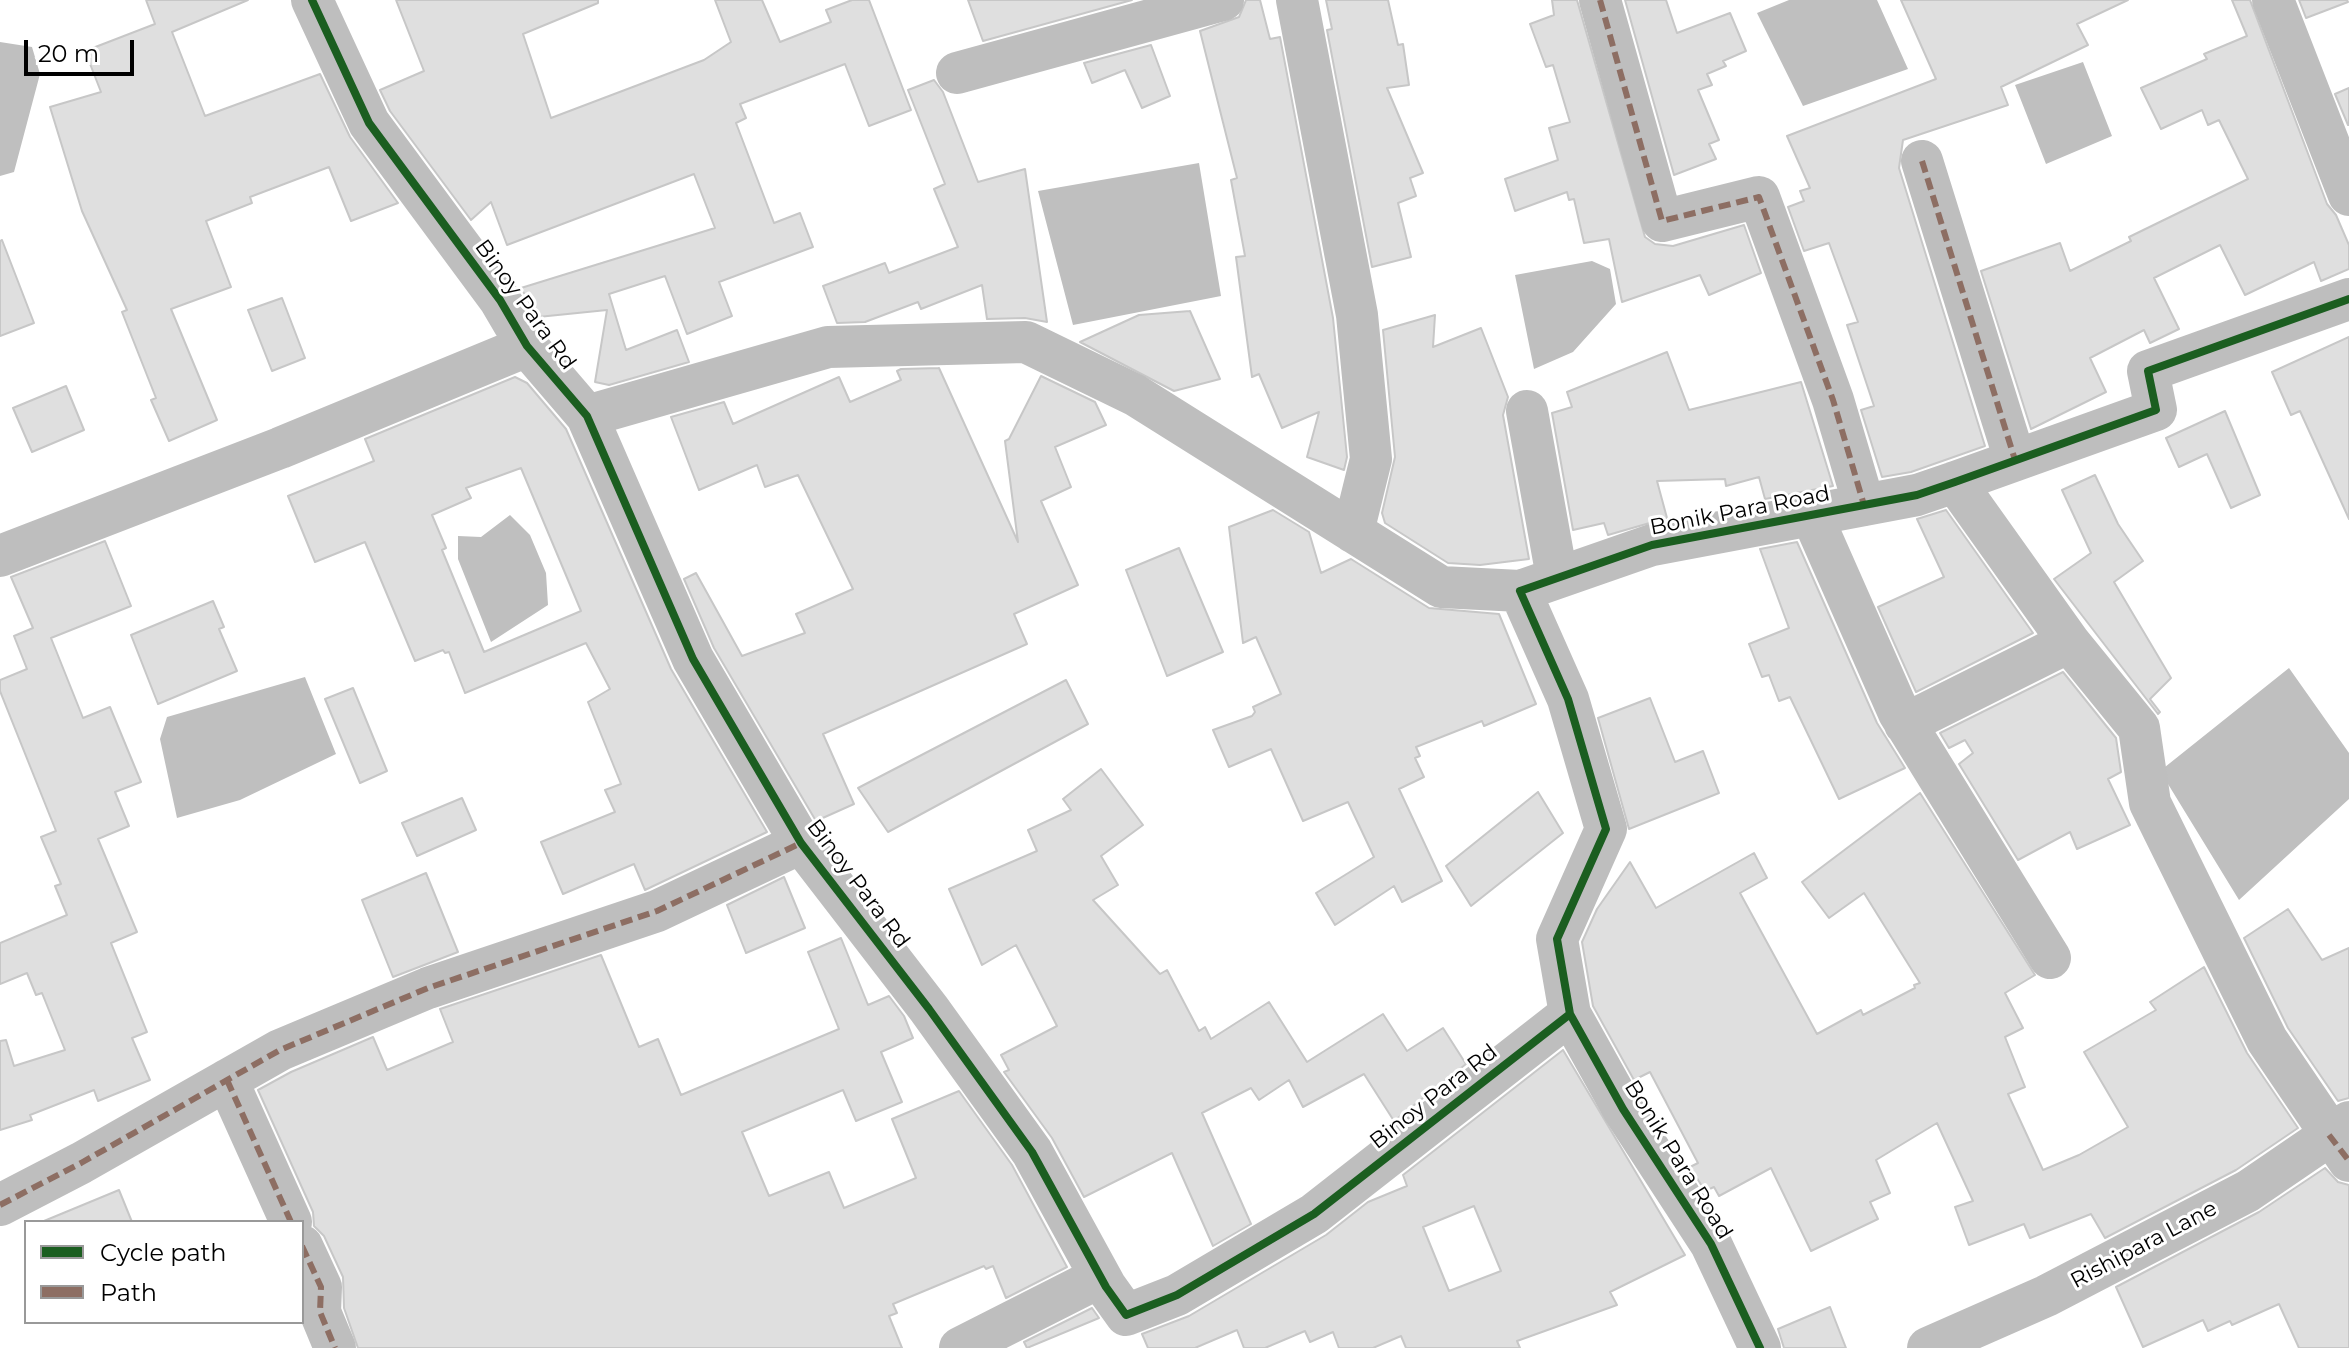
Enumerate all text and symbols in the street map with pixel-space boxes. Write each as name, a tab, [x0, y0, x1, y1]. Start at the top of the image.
scale bar	[28, 24, 138, 74]
text: 20 m	[38, 39, 99, 68]
street label: Binoy Para Rd	[469, 235, 581, 375]
street label: Bonik Para Road	[1648, 481, 1832, 541]
street label: Binoy Para Rd	[801, 814, 915, 954]
street label: Binoy Para Rd	[1365, 1039, 1503, 1155]
street label: Bonik Para Road	[1618, 1076, 1738, 1244]
street label: Rishipara Lane	[2066, 1195, 2222, 1295]
legend	[24, 1220, 304, 1324]
text: Cycle path	[100, 1238, 227, 1267]
text: Path	[100, 1278, 157, 1307]

